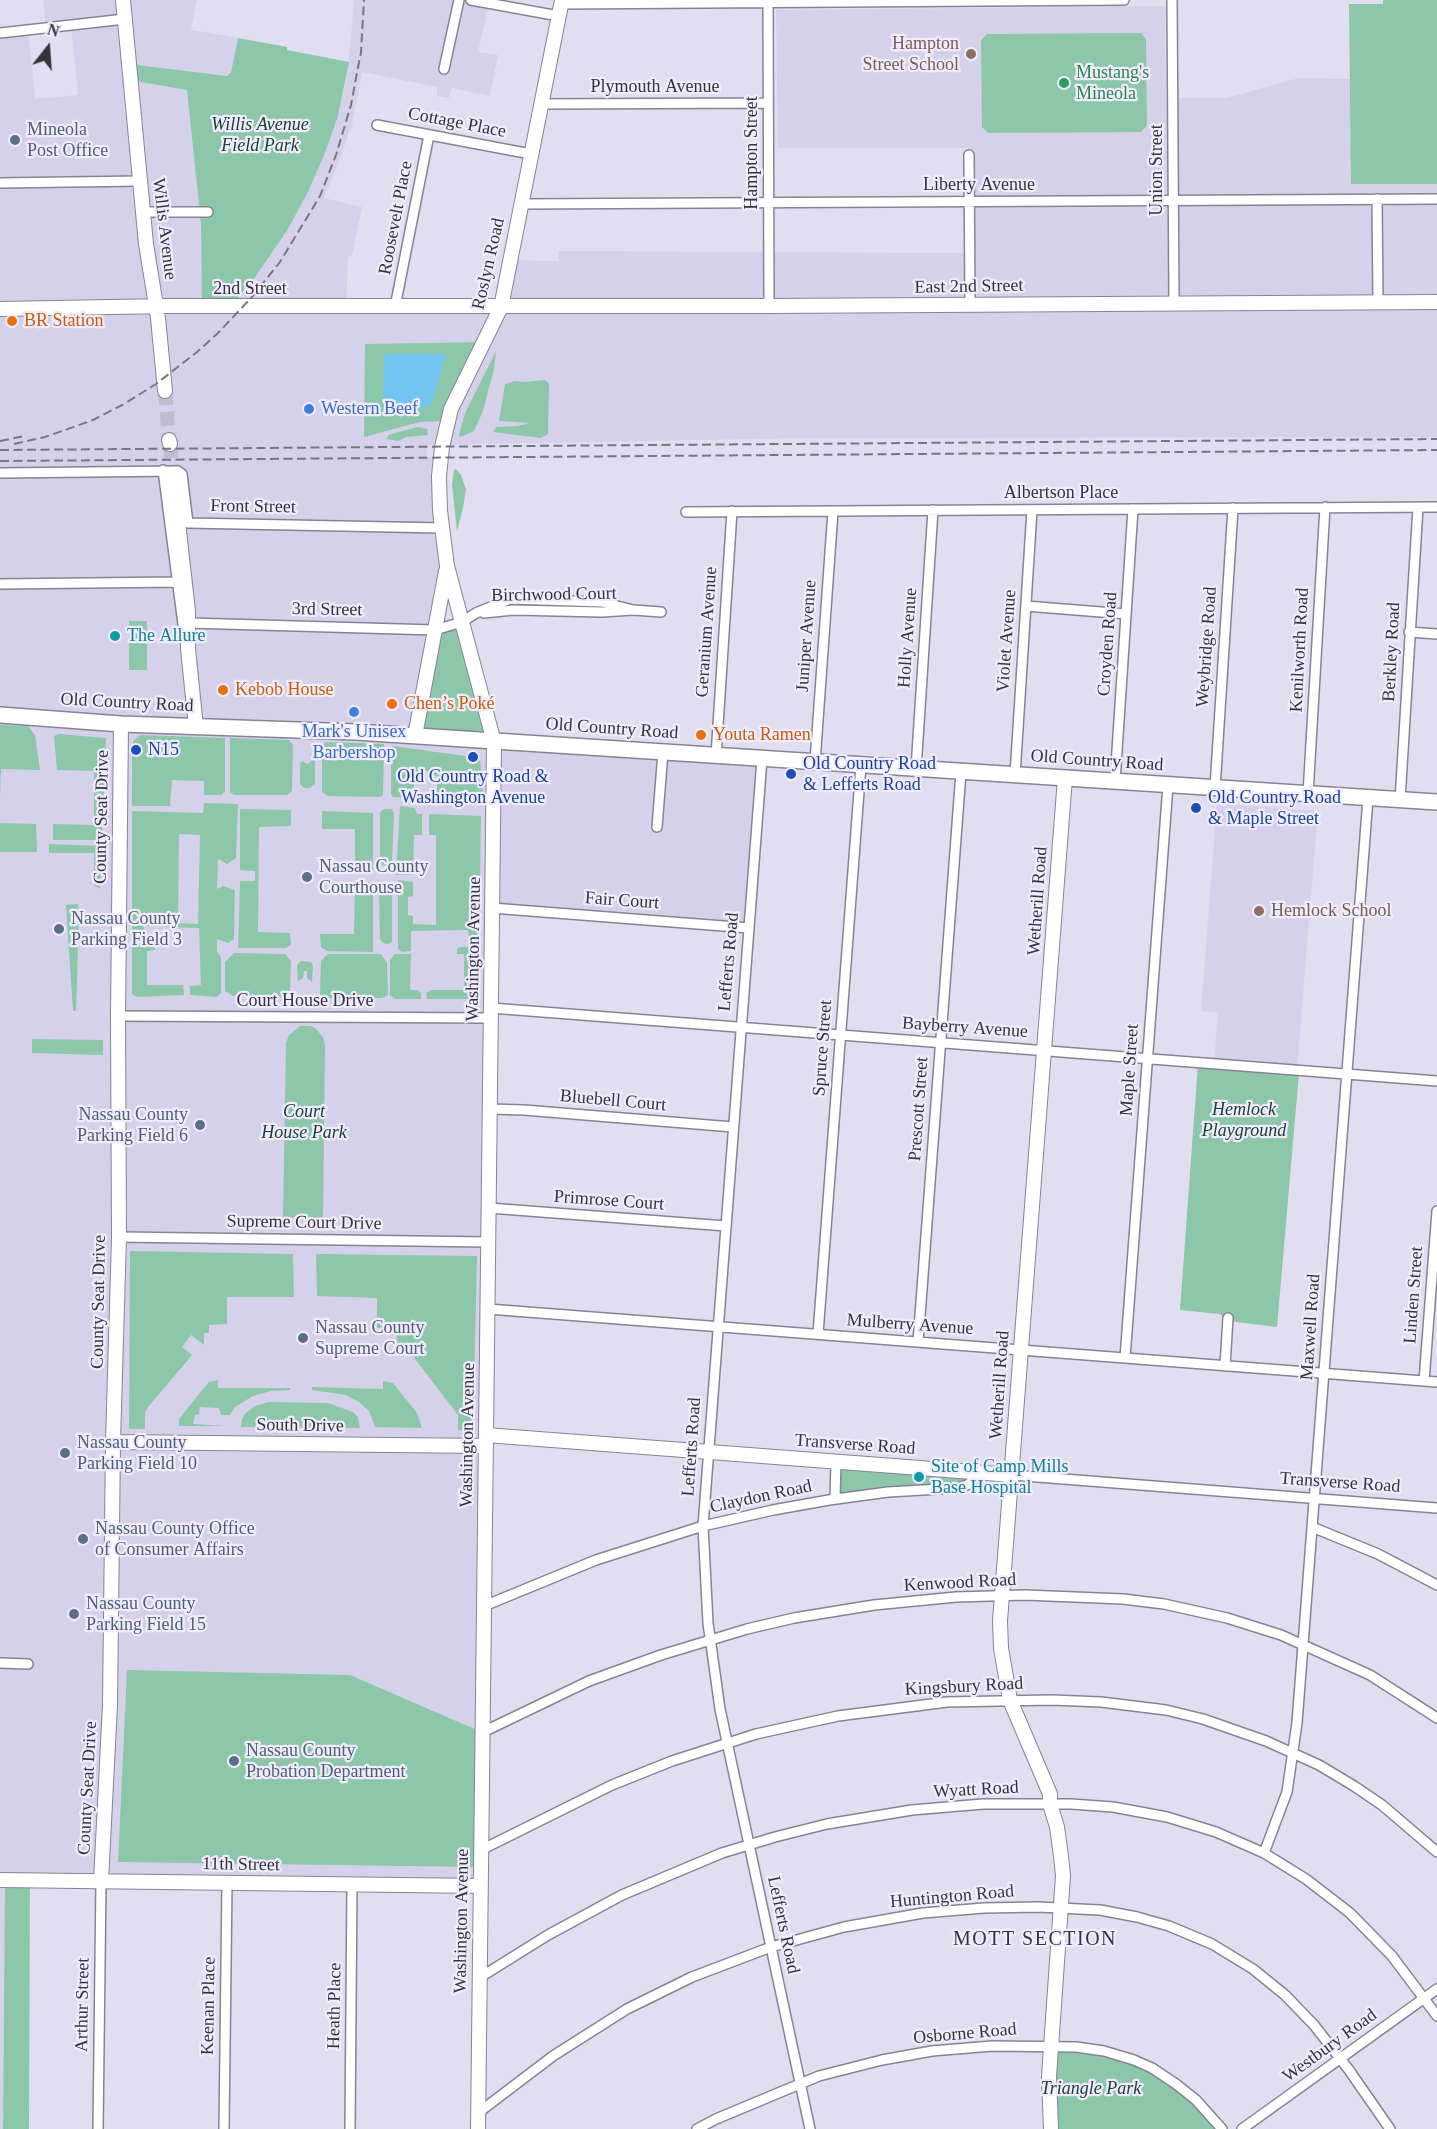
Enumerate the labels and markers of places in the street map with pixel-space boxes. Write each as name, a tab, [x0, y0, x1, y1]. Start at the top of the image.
place label: Hampton Street School	[863, 33, 959, 76]
marker: Hampton Street School	[964, 47, 978, 61]
place label: Mustang's Mineola	[1076, 62, 1149, 104]
marker: Mustang's Mineola	[1057, 76, 1071, 90]
place label: Mineola Post Office	[27, 119, 108, 162]
marker: Mineola Post Office	[8, 133, 22, 147]
place label: BR Station	[24, 310, 104, 332]
marker: BR Station	[5, 314, 19, 328]
place label: Western Beef	[321, 398, 418, 420]
marker: Western Beef	[302, 402, 316, 416]
place label: The Allure	[127, 625, 205, 647]
marker: The Allure	[108, 629, 122, 643]
place label: Kebob House	[235, 679, 333, 701]
marker: Kebob House	[216, 683, 230, 697]
place label: Chen’s Poké	[404, 693, 495, 715]
marker: Chen’s Poké	[385, 697, 399, 711]
marker: Mark's Unisex Barbershop	[347, 705, 361, 719]
place label: Mark's Unisex Barbershop	[302, 721, 406, 764]
place label: Youta Ramen	[713, 724, 811, 746]
marker: Youta Ramen	[694, 728, 708, 742]
place label: N15	[148, 739, 179, 761]
marker: N15	[129, 743, 143, 757]
marker: Old Country Road & Washington Avenue	[466, 750, 480, 764]
place label: Old Country Road & Lefferts Road	[803, 753, 936, 795]
place label: Old Country Road & Washington Avenue	[397, 766, 549, 808]
marker: Old Country Road & Lefferts Road	[784, 767, 798, 781]
place label: Old Country Road & Maple Street	[1208, 787, 1341, 830]
marker: Old Country Road & Maple Street	[1189, 801, 1203, 815]
place label: Nassau County Courthouse	[319, 856, 428, 898]
marker: Nassau County Courthouse	[300, 870, 314, 884]
place label: Hemlock School	[1271, 900, 1391, 922]
marker: Hemlock School	[1252, 904, 1266, 918]
place label: Nassau County Parking Field 3	[71, 908, 182, 950]
marker: Nassau County Parking Field 3	[52, 922, 66, 936]
place label: Nassau County Parking Field 6	[77, 1104, 188, 1146]
marker: Nassau County Parking Field 6	[193, 1118, 207, 1132]
place label: Nassau County Supreme Court	[315, 1317, 424, 1360]
marker: Nassau County Supreme Court	[296, 1331, 310, 1345]
place label: Nassau County Parking Field 10	[77, 1432, 197, 1474]
marker: Nassau County Parking Field 10	[58, 1446, 72, 1460]
place label: Site of Camp Mills Base Hospital	[931, 1456, 1069, 1498]
marker: Site of Camp Mills Base Hospital	[912, 1470, 926, 1484]
place label: Nassau County Office of Consumer Affairs	[95, 1518, 255, 1561]
marker: Nassau County Office of Consumer Affairs	[76, 1532, 90, 1546]
place label: Nassau County Parking Field 15	[86, 1593, 206, 1636]
marker: Nassau County Parking Field 15	[67, 1607, 81, 1621]
place label: Nassau County Probation Department	[246, 1740, 405, 1782]
marker: Nassau County Probation Department	[227, 1754, 241, 1768]

